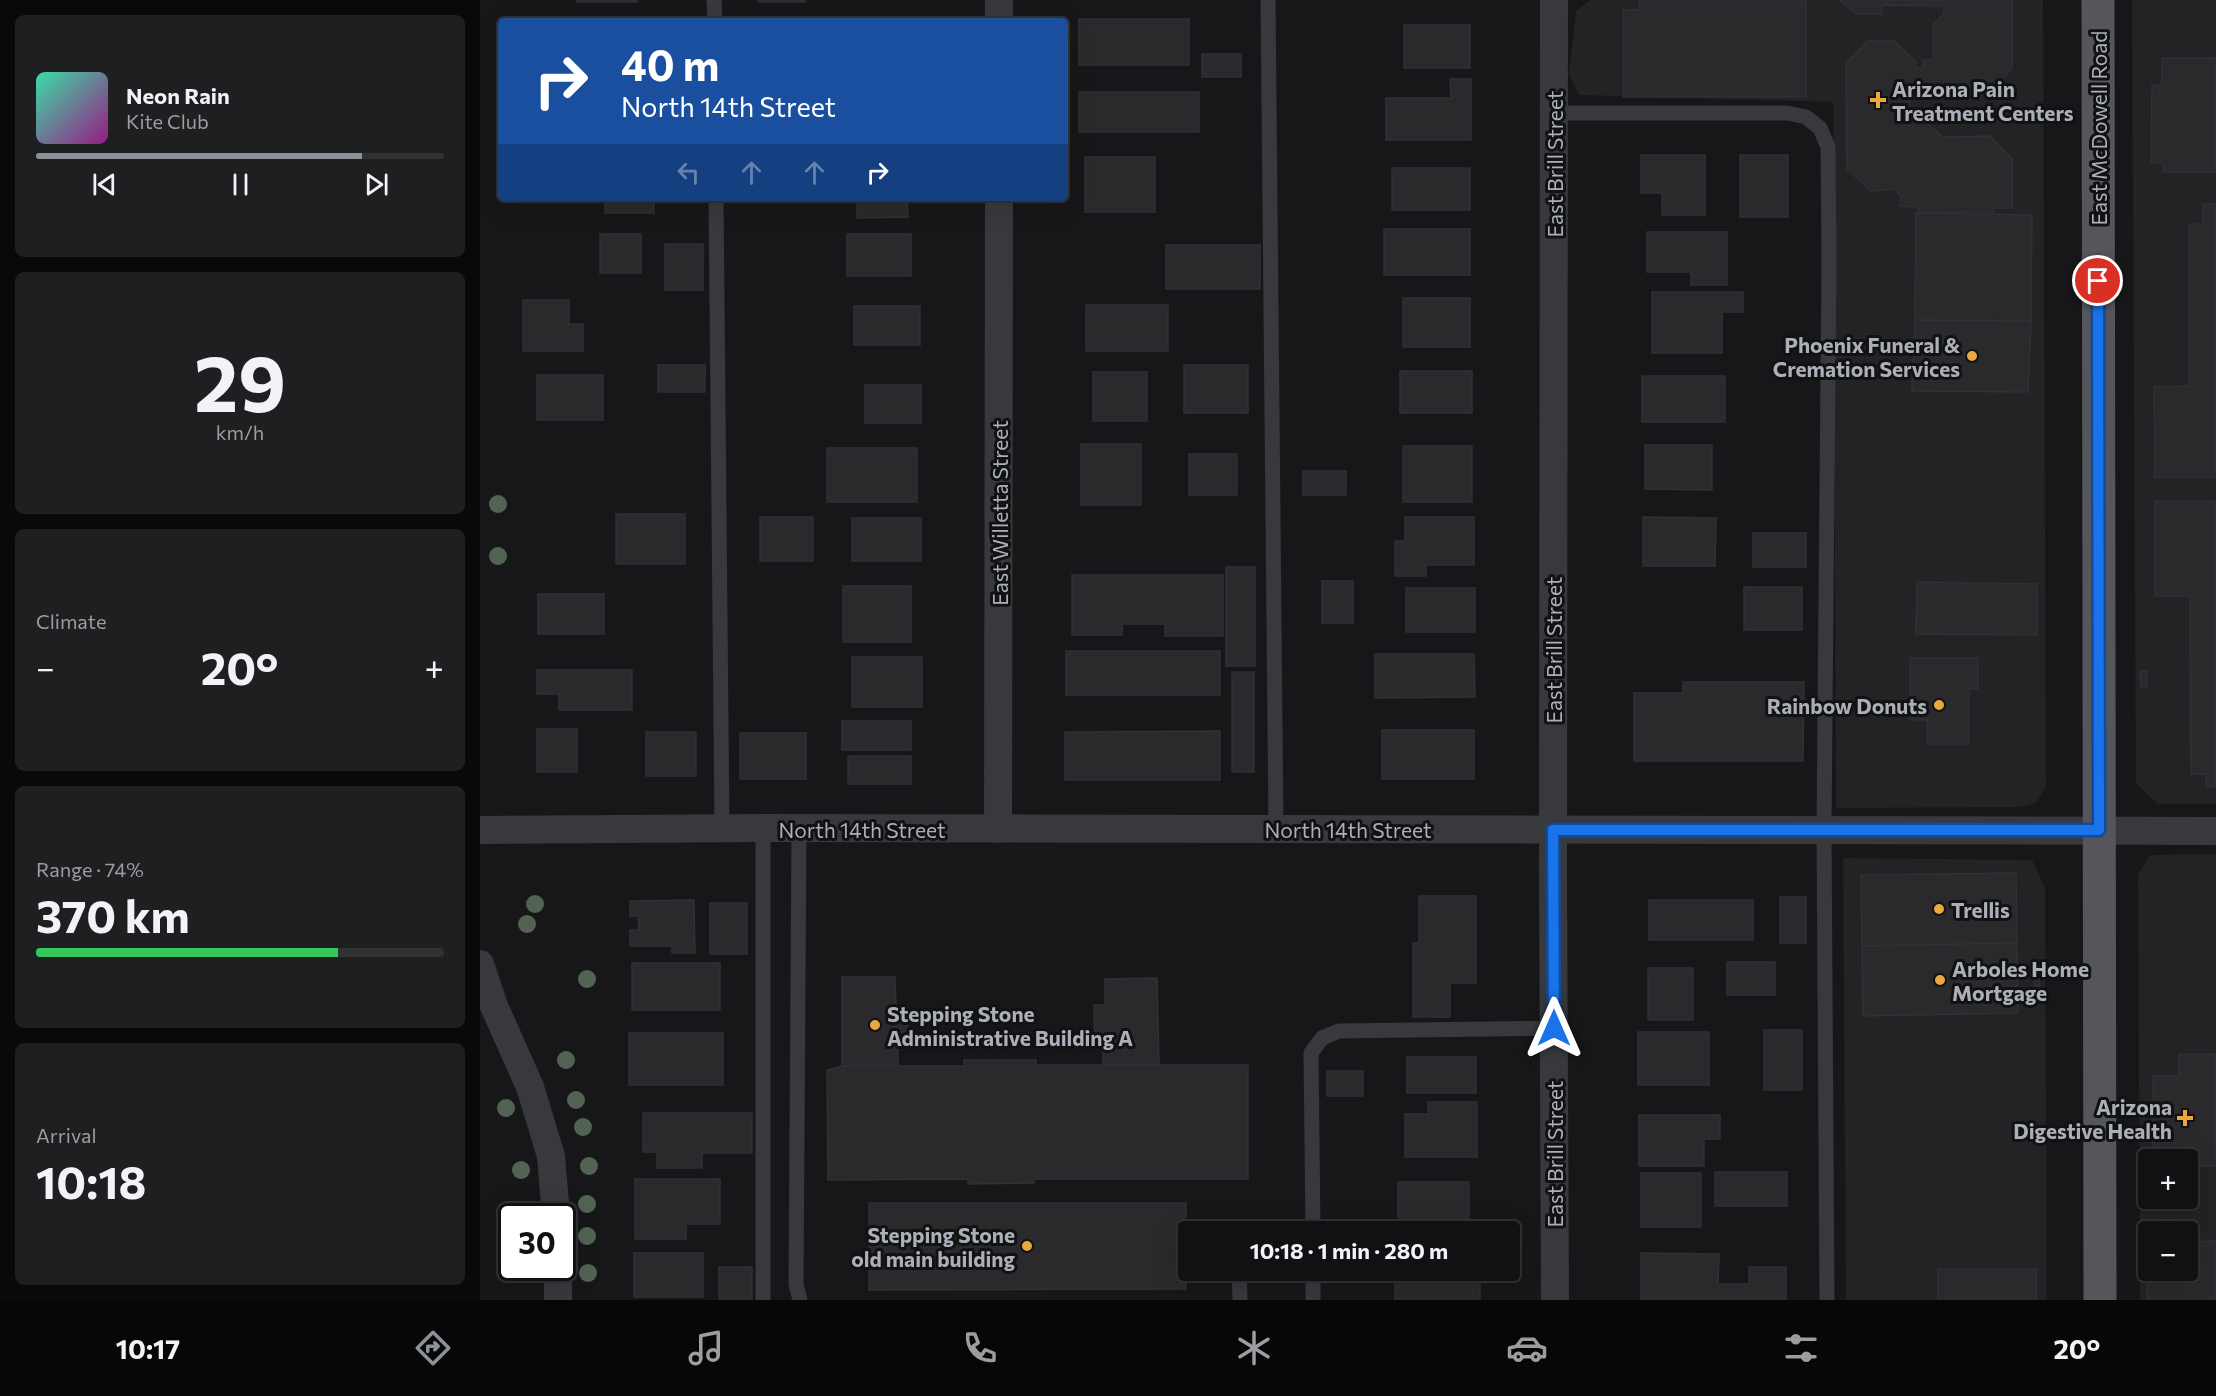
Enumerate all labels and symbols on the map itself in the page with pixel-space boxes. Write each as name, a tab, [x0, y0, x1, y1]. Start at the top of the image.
street label: East McDowell Road	[2086, 31, 2111, 225]
place label: Arizona Pain Treatment Centers	[1892, 76, 2074, 125]
street label: East Brill Street	[1542, 91, 1567, 237]
marker: Arizona Pain Treatment Centers	[1869, 91, 1887, 109]
pin	[2072, 255, 2123, 306]
place label: Phoenix Funeral & Cremation Services	[1773, 332, 1960, 381]
marker: Phoenix Funeral & Cremation Services	[1965, 349, 1979, 363]
street label: East Willetta Street	[987, 420, 1012, 606]
street label: East Brill Street	[1541, 577, 1566, 723]
place label: Rainbow Donuts	[1767, 693, 1927, 718]
marker: Rainbow Donuts	[1932, 698, 1946, 712]
street label: North 14th Street	[778, 817, 946, 842]
street label: North 14th Street	[1264, 817, 1432, 842]
place label: Trellis	[1951, 897, 2010, 922]
marker: Trellis	[1932, 902, 1946, 916]
place label: Arboles Home Mortgage	[1952, 956, 2089, 1005]
marker: Arboles Home Mortgage	[1933, 973, 1947, 987]
position arrow	[1522, 996, 1586, 1060]
place label: Stepping Stone Administrative Building A	[887, 1001, 1133, 1050]
marker: Stepping Stone Administrative Building A	[868, 1018, 882, 1032]
street label: East Brill Street	[1542, 1081, 1567, 1227]
place label: Arizona Digestive Health	[2013, 1094, 2172, 1143]
marker: Arizona Digestive Health	[2176, 1109, 2194, 1127]
speed limit sign: 30	[498, 1203, 576, 1281]
place label: Stepping Stone old main building	[851, 1222, 1015, 1271]
marker: Stepping Stone old main building	[1020, 1239, 1034, 1253]

